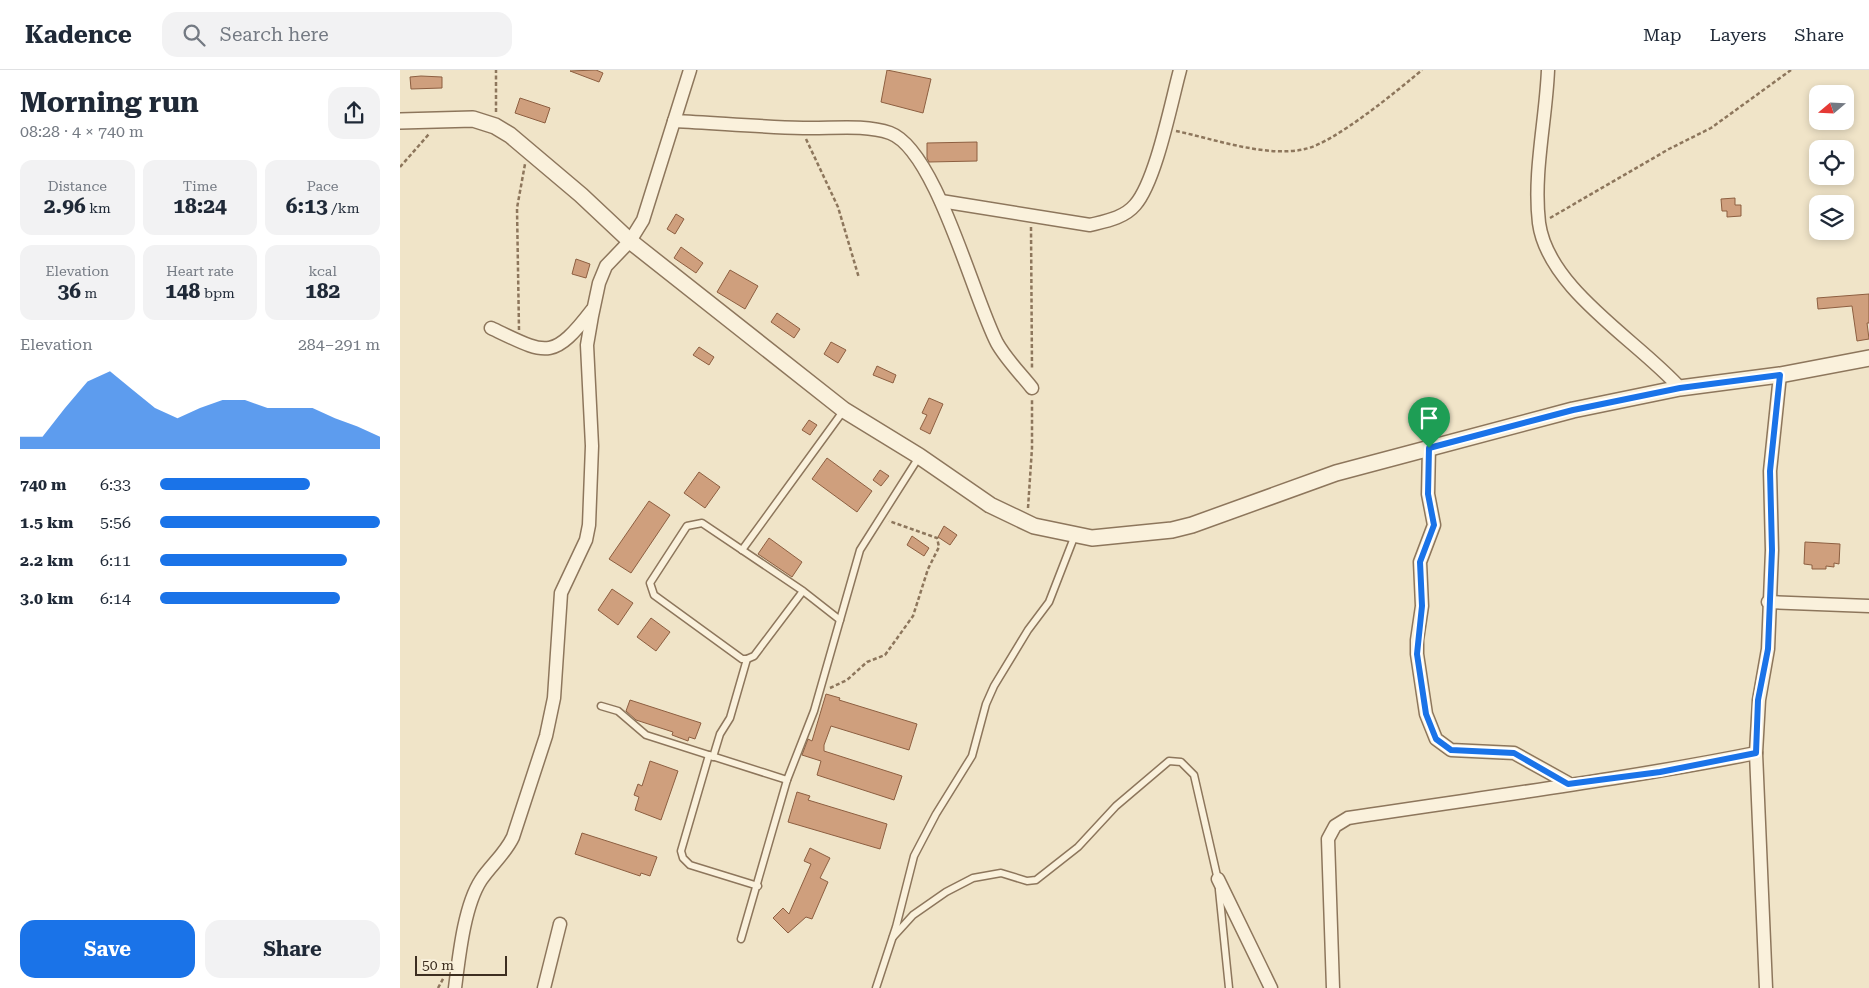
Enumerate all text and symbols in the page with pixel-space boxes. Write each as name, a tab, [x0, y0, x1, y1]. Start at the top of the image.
search box	[162, 12, 512, 57]
text: Kadence	[25, 21, 132, 49]
icon: search	[180, 21, 208, 49]
text: Search here	[220, 23, 329, 46]
text: Map	[1643, 24, 1682, 45]
text: Layers	[1710, 24, 1766, 45]
text: Share	[1794, 24, 1844, 45]
north arrow	[1809, 85, 1854, 130]
map controls	[1809, 85, 1854, 240]
text: Morning run	[20, 86, 199, 119]
button: share	[328, 87, 380, 139]
text: 08:28 · 4 × 740 m	[20, 122, 144, 141]
button: locate	[1809, 140, 1854, 185]
text: Distance	[48, 178, 107, 194]
text: Time	[183, 178, 217, 194]
text: Pace	[307, 178, 338, 194]
text: 2.96	[44, 194, 86, 218]
text: 18:24	[173, 194, 227, 218]
text: 6:13	[286, 194, 328, 218]
button: layers	[1809, 195, 1854, 240]
text: km	[86, 200, 111, 216]
text: /km	[328, 200, 359, 216]
text: Elevation	[46, 263, 109, 279]
text: Heart rate	[166, 263, 234, 279]
text: kcal	[309, 263, 337, 279]
text: 36	[57, 279, 81, 303]
text: 148	[165, 279, 200, 303]
text: 182	[305, 279, 340, 303]
text: m	[81, 285, 97, 301]
text: bpm	[200, 285, 235, 301]
text: Elevation	[20, 335, 93, 354]
text: 284–291 m	[298, 335, 380, 354]
pin	[1408, 397, 1450, 448]
icon: arrive	[1415, 404, 1443, 432]
text: 740 m	[20, 475, 66, 494]
text: 6:33	[100, 475, 131, 494]
text: 1.5 km	[20, 513, 73, 532]
text: 5:56	[100, 513, 131, 532]
text: 2.2 km	[20, 551, 73, 570]
text: 6:11	[100, 551, 131, 570]
text: 3.0 km	[20, 589, 73, 608]
text: 6:14	[100, 589, 131, 608]
button: Save	[20, 920, 195, 978]
button: Share	[205, 920, 380, 978]
scale bar	[415, 953, 508, 976]
text: 50 m	[422, 957, 454, 973]

